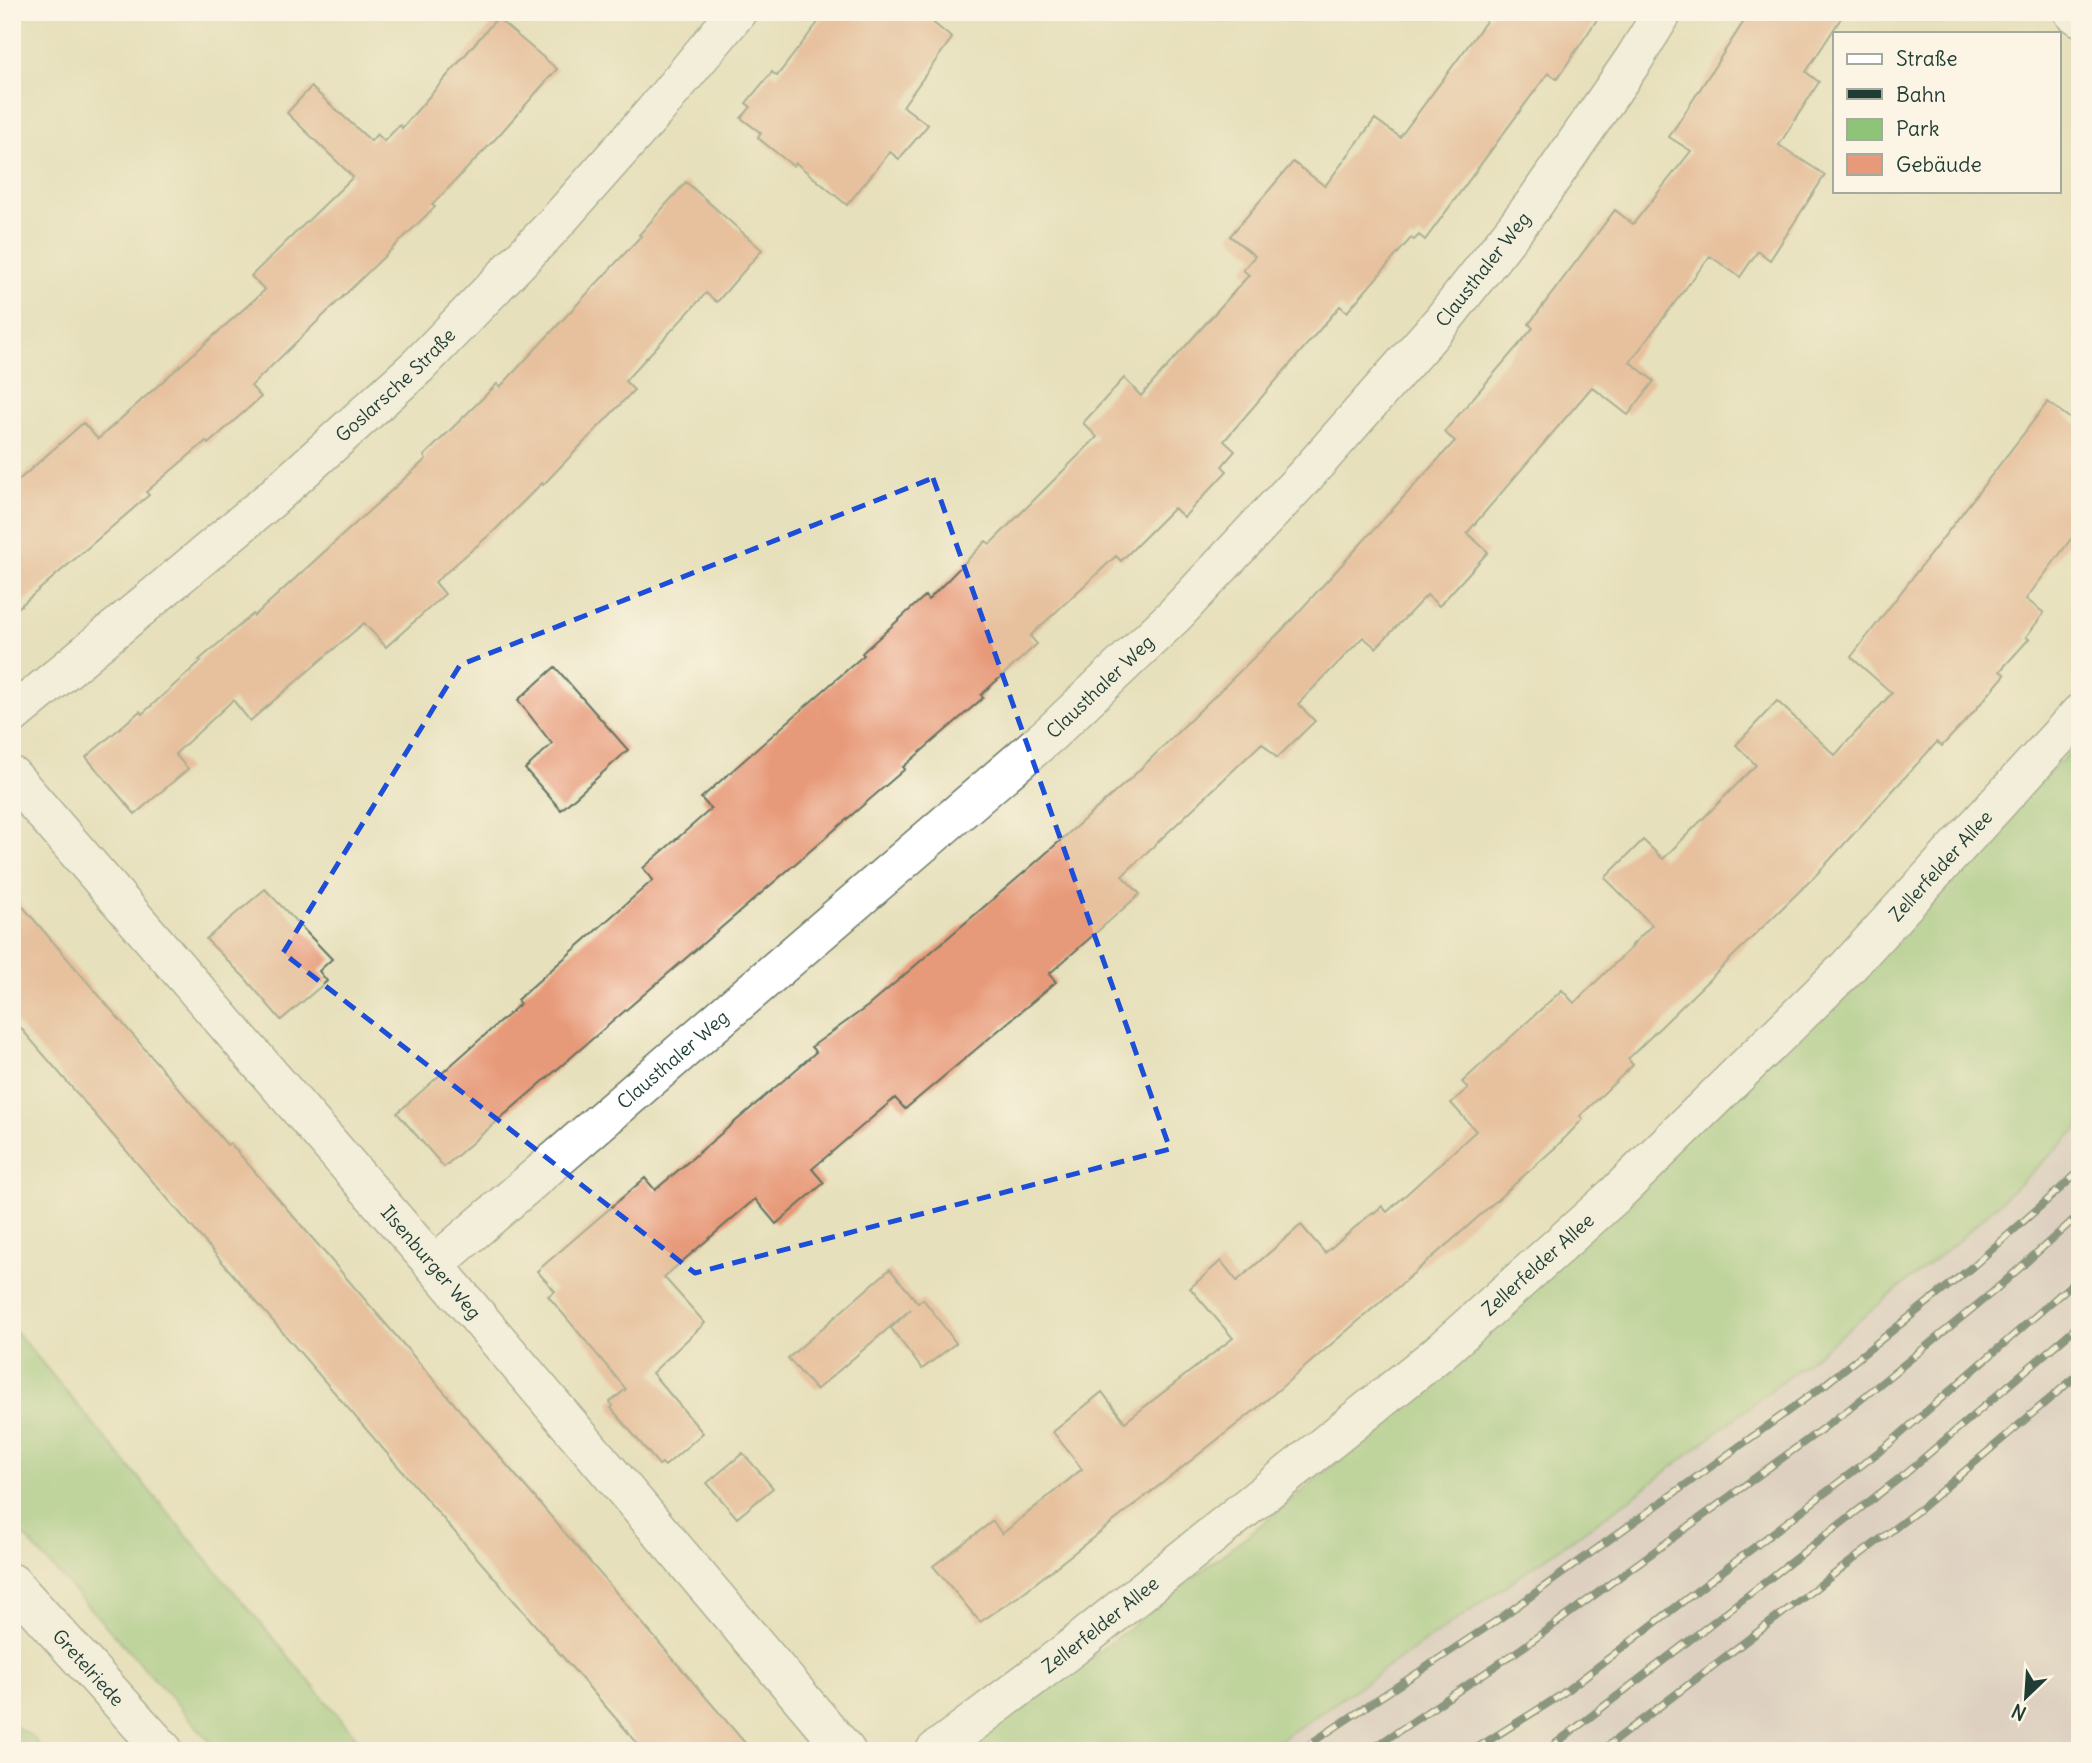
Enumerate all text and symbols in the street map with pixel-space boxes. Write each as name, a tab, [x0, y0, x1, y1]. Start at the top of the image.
legend	[1833, 32, 2060, 192]
text: Straße	[1896, 45, 1957, 72]
text: Bahn	[1896, 81, 1946, 108]
text: Park	[1896, 115, 1939, 142]
text: Gebäude	[1896, 151, 1982, 178]
street label: Clausthaler Weg	[1430, 207, 1535, 332]
street label: Goslarsche Straße	[330, 323, 460, 447]
street label: Clausthaler Weg	[1041, 630, 1159, 743]
street label: Zellerfelder Allee	[1884, 805, 1997, 926]
street label: Clausthaler Weg	[612, 1005, 733, 1114]
street label: Ilsenburger Weg	[376, 1200, 487, 1324]
street label: Zellerfelder Allee	[1477, 1208, 1599, 1321]
street label: Zellerfelder Allee	[1037, 1571, 1163, 1678]
street label: Gretelriede	[48, 1624, 129, 1711]
north arrow	[1990, 1662, 2060, 1732]
text: N	[2008, 1699, 2030, 1726]

